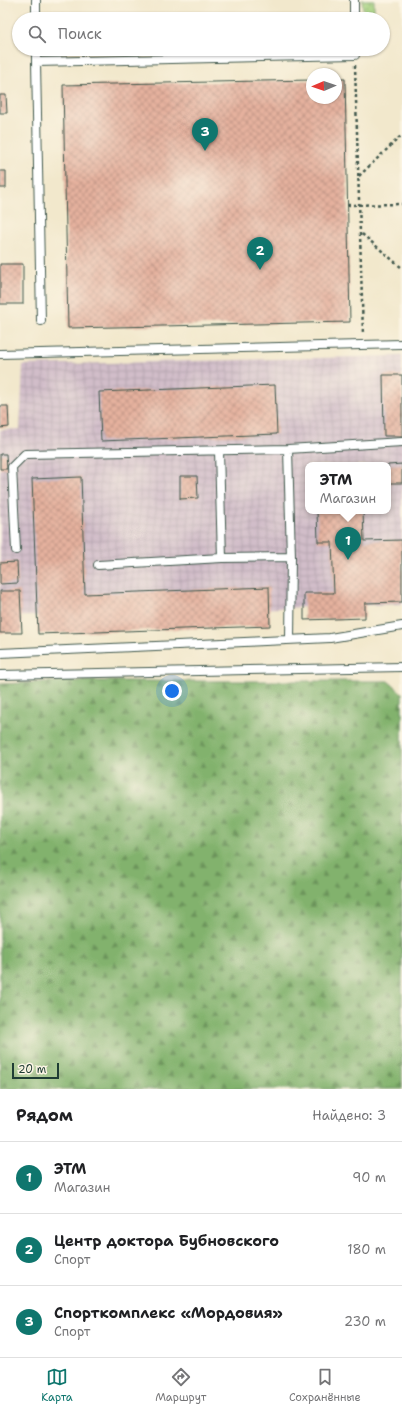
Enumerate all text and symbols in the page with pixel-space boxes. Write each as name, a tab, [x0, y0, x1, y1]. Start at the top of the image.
search box	[12, 12, 390, 56]
icon: search	[26, 23, 48, 45]
text: Поиск	[58, 24, 102, 44]
north arrow	[306, 68, 342, 104]
pin: 3	[192, 118, 218, 151]
pin: 2	[247, 237, 273, 270]
popup	[305, 462, 391, 514]
text: ЭТМ	[320, 470, 352, 490]
text: Магазин	[320, 490, 376, 507]
pin: 1	[335, 527, 361, 560]
your location	[162, 681, 182, 701]
scale bar	[12, 1061, 59, 1080]
text: 20 m	[18, 1062, 46, 1077]
text: Рядом	[16, 1104, 73, 1126]
text: Найдено: 3	[312, 1107, 386, 1124]
text: ЭТМ	[54, 1159, 87, 1179]
text: 1	[26, 1169, 32, 1186]
text: 90 m	[352, 1169, 386, 1186]
text: Магазин	[54, 1179, 110, 1196]
text: Центр доктора Бубновского	[54, 1231, 279, 1251]
text: 2	[24, 1241, 34, 1258]
text: 180 m	[347, 1241, 386, 1258]
text: Спорт	[54, 1251, 90, 1268]
text: Спорткомплекс «Мордовия»	[54, 1303, 283, 1323]
text: 3	[24, 1313, 34, 1330]
text: 230 m	[344, 1313, 386, 1330]
text: Спорт	[54, 1323, 90, 1340]
tab: Карта	[41, 1366, 73, 1405]
tab: Маршрут	[155, 1366, 206, 1405]
tab: Сохранённые	[289, 1366, 361, 1405]

